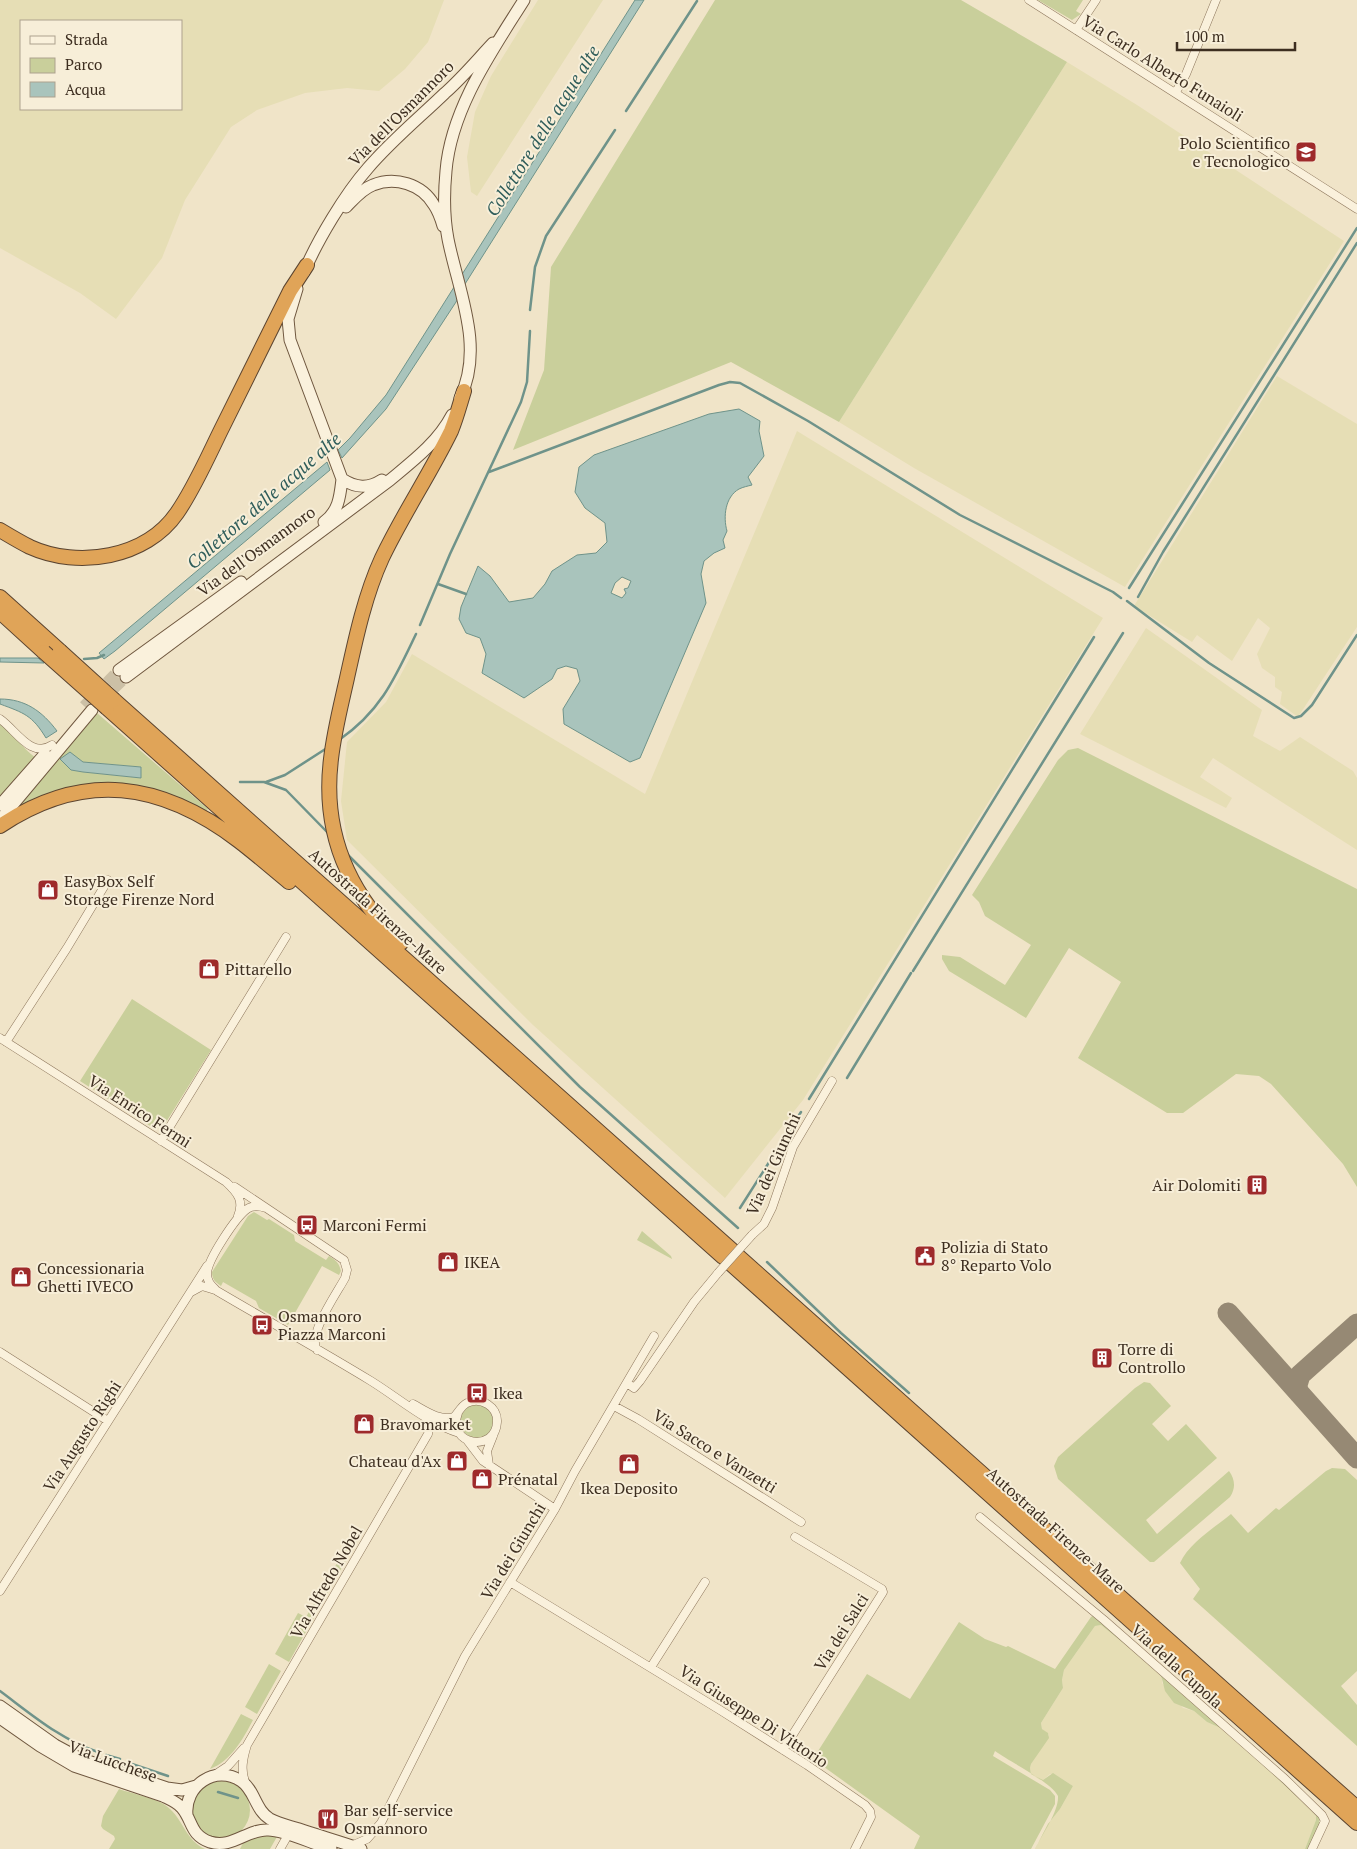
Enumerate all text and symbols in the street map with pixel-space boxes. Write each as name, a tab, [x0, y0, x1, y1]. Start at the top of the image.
street label: Via Carlo Alberto Funaioli	[1078, 9, 1248, 127]
legend	[20, 20, 182, 110]
scale bar	[1177, 20, 1294, 52]
text: 100 m	[1184, 26, 1225, 46]
text: Strada	[65, 29, 108, 49]
water label: Collettore delle acque alte	[480, 40, 605, 220]
text: Parco	[65, 54, 102, 74]
street label: Via dell'Osmannoro	[343, 55, 459, 171]
text: Acqua	[65, 79, 106, 99]
place label: Polo Scientifico e Tecnologico	[1180, 132, 1290, 172]
school or university icon: Polo Scientifico e Tecnologico	[1294, 140, 1318, 164]
water label: Collettore delle acque alte	[181, 426, 346, 574]
street label: Via dell'Osmannoro	[193, 501, 320, 601]
street label: Autostrada Firenze-Mare	[304, 843, 452, 979]
place label: EasyBox Self Storage Firenze Nord	[64, 870, 214, 910]
shop icon: EasyBox Self Storage Firenze Nord	[36, 878, 60, 902]
shop icon: Pittarello	[197, 957, 221, 981]
place label: Pittarello	[225, 958, 292, 980]
street label: Via Enrico Fermi	[84, 1069, 196, 1153]
street label: Via dei Giunchi	[741, 1109, 805, 1219]
building icon: Air Dolomiti	[1245, 1173, 1269, 1197]
place label: Air Dolomiti	[1152, 1174, 1241, 1196]
bus stop icon: Marconi Fermi	[295, 1213, 319, 1237]
place label: Marconi Fermi	[323, 1214, 427, 1236]
place label: Polizia di Stato 8° Reparto Volo	[941, 1236, 1052, 1276]
public building icon: Polizia di Stato 8° Reparto Volo	[913, 1244, 937, 1268]
shop icon: IKEA	[436, 1250, 460, 1274]
place label: IKEA	[464, 1251, 500, 1273]
place label: Concessionaria Ghetti IVECO	[37, 1257, 145, 1297]
shop icon: Concessionaria Ghetti IVECO	[9, 1265, 33, 1289]
place label: Osmannoro Piazza Marconi	[278, 1305, 386, 1345]
bus stop icon: Osmannoro Piazza Marconi	[250, 1313, 274, 1337]
place label: Torre di Controllo	[1118, 1338, 1186, 1378]
building icon: Torre di Controllo	[1090, 1346, 1114, 1370]
street label: Via Augusto Righi	[38, 1376, 126, 1496]
bus stop icon: Ikea	[465, 1381, 489, 1405]
place label: Ikea	[493, 1382, 523, 1404]
street label: Via Sacco e Vanzetti	[649, 1404, 781, 1498]
shop icon: Bravomarket	[352, 1412, 376, 1436]
place label: Bravomarket	[380, 1413, 471, 1435]
shop icon: Chateau d'Ax	[445, 1449, 469, 1473]
place label: Chateau d'Ax	[348, 1450, 442, 1472]
shop icon: Ikea Deposito	[617, 1452, 641, 1476]
street label: Autostrada Firenze-Mare	[982, 1462, 1130, 1598]
shop icon: Prénatal	[470, 1467, 494, 1491]
place label: Prénatal	[498, 1468, 558, 1490]
place label: Ikea Deposito	[580, 1477, 678, 1499]
street label: Via dei Giunchi	[475, 1498, 551, 1604]
street label: Via Alfredo Nobel	[285, 1522, 367, 1642]
street label: Via dei Salci	[809, 1589, 874, 1675]
street label: Via della Cupola	[1126, 1619, 1228, 1713]
street label: Via Giuseppe Di Vittorio	[675, 1659, 833, 1773]
street label: Via Lucchese	[66, 1735, 160, 1787]
place label: Bar self-service Osmannoro	[344, 1799, 453, 1839]
restaurant icon: Bar self-service Osmannoro	[316, 1807, 340, 1831]

